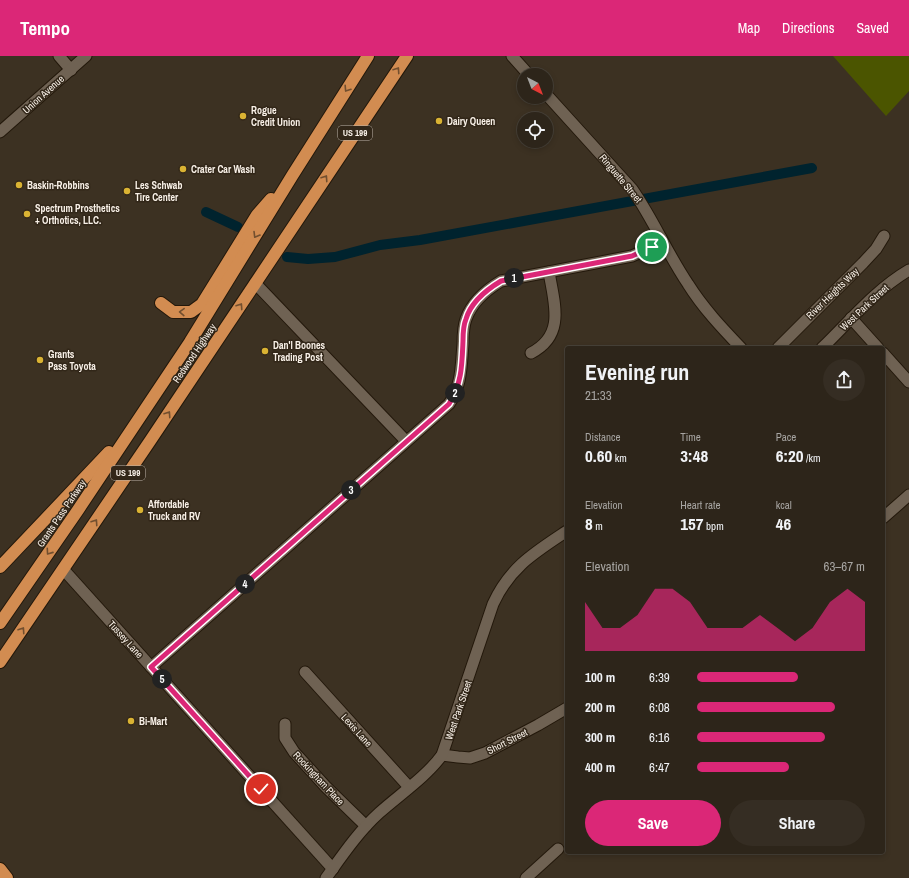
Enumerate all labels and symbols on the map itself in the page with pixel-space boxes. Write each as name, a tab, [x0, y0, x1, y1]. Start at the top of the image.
one-way arrow	[392, 67, 400, 74]
north arrow	[517, 68, 553, 104]
street label: Union Avenue	[20, 72, 67, 116]
one-way arrow	[345, 85, 352, 92]
place label: Rogue Credit Union	[251, 104, 300, 129]
marker: Rogue Credit Union	[238, 111, 248, 121]
place label: Dairy Queen	[447, 115, 495, 128]
marker: Dairy Queen	[434, 116, 444, 126]
road number: US 199	[338, 126, 372, 140]
street label: Ringuette Street	[596, 151, 645, 206]
place label: Crater Car Wash	[191, 163, 255, 176]
marker: Crater Car Wash	[178, 164, 188, 174]
one-way arrow	[320, 176, 327, 183]
place label: Baskin-Robbins	[27, 179, 90, 192]
place label: Les Schwab Tire Center	[135, 179, 182, 204]
marker: Baskin-Robbins	[14, 180, 24, 190]
marker: Les Schwab Tire Center	[122, 186, 132, 196]
place label: Spectrum Prosthetics + Orthotics, LLC.	[35, 202, 120, 227]
marker: Spectrum Prosthetics + Orthotics, LLC.	[22, 209, 32, 219]
pin	[635, 230, 669, 264]
one-way arrow	[253, 231, 261, 238]
street label: River Heights Way	[803, 264, 862, 322]
pin: 1	[504, 268, 524, 288]
street label: West Park Street	[837, 281, 892, 333]
one-way arrow	[235, 303, 242, 310]
one-way arrow	[179, 308, 185, 316]
street label: Redwood Highway	[170, 320, 220, 385]
place label: Dan'l Boones Trading Post	[273, 339, 326, 364]
marker: Dan'l Boones Trading Post	[260, 346, 270, 356]
place label: Grants Pass Toyota	[48, 348, 96, 373]
marker: Grants Pass Toyota	[35, 355, 45, 365]
pin: 2	[445, 383, 465, 403]
one-way arrow	[163, 412, 170, 419]
road number: US 199	[111, 466, 145, 480]
street label: Grants Pass Parkway	[34, 476, 89, 550]
pin: 3	[341, 480, 361, 500]
place label: Affordable Truck and RV	[148, 498, 201, 523]
marker: Affordable Truck and RV	[135, 505, 145, 515]
one-way arrow	[90, 519, 98, 526]
one-way arrow	[46, 548, 54, 555]
pin: 4	[235, 574, 255, 594]
street label: Tussey Lane	[105, 618, 146, 661]
one-way arrow	[17, 627, 25, 634]
pin: 5	[152, 669, 172, 689]
street label: West Park Street	[442, 678, 475, 742]
street label: Lexis Lane	[338, 711, 375, 750]
place label: Bi-Mart	[139, 715, 168, 728]
marker: Bi-Mart	[126, 716, 136, 726]
street label: Short Street	[485, 725, 530, 757]
street label: Rockingham Place	[290, 749, 347, 808]
pin	[244, 772, 278, 806]

